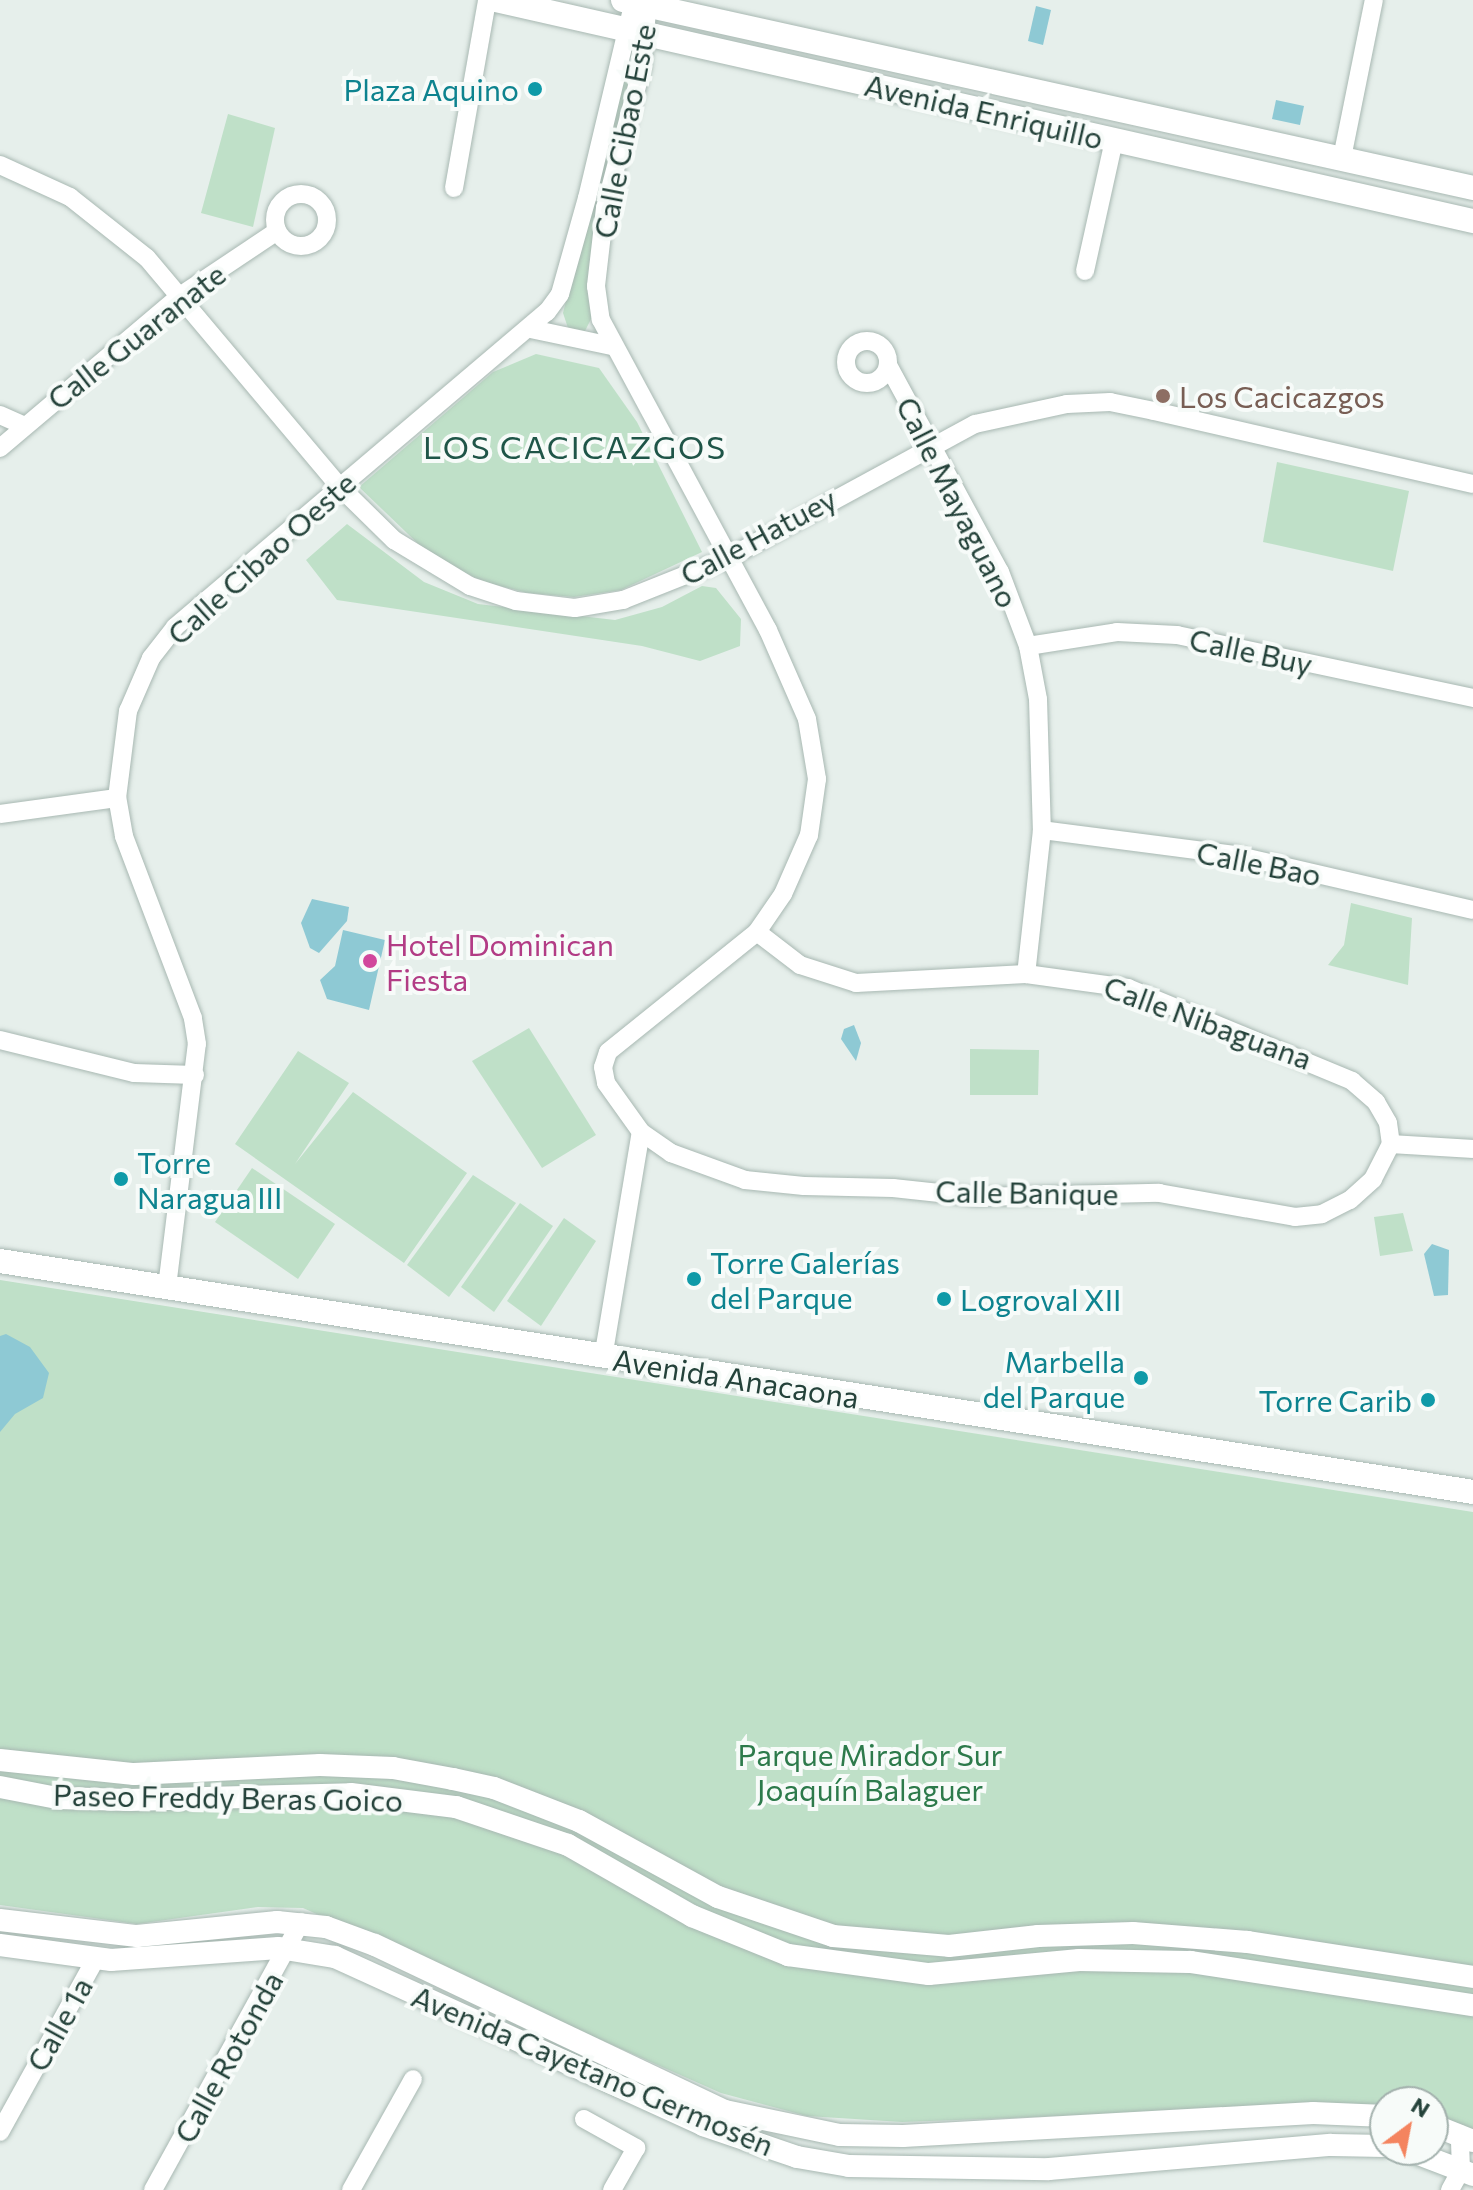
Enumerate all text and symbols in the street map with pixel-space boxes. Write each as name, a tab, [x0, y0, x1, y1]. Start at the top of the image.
street label: Calle Cibao Este	[586, 21, 662, 241]
street label: Avenida Enriquillo	[861, 66, 1107, 156]
place label: Plaza Aquino	[343, 71, 519, 107]
marker: Plaza Aquino	[526, 80, 544, 98]
street label: Calle Guaranate	[40, 255, 232, 417]
place label: Los Cacicazgos	[1179, 378, 1385, 414]
marker: Los Cacicazgos	[1154, 387, 1172, 405]
street label: Calle Mayaguano	[889, 391, 1027, 613]
district label: LOS CACICAZGOS	[423, 427, 727, 465]
street label: Calle Cibao Oeste	[160, 464, 362, 652]
street label: Calle Hatuey	[674, 480, 842, 592]
street label: Calle Buy	[1186, 620, 1316, 682]
street label: Calle Bao	[1194, 833, 1324, 893]
place label: Hotel Dominican Fiesta	[386, 926, 614, 996]
marker: Hotel Dominican Fiesta	[361, 952, 379, 970]
street label: Calle Nibaguana	[1099, 968, 1317, 1076]
place label: Torre Naragua III	[137, 1144, 282, 1214]
marker: Torre Naragua III	[112, 1170, 130, 1188]
street label: Calle Banique	[935, 1172, 1119, 1212]
place label: Torre Galerías del Parque	[710, 1244, 900, 1314]
marker: Torre Galerías del Parque	[685, 1270, 703, 1288]
place label: Logroval XII	[960, 1281, 1121, 1317]
marker: Logroval XII	[935, 1290, 953, 1308]
street label: Avenida Anacaona	[610, 1341, 862, 1415]
place label: Marbella del Parque	[982, 1343, 1125, 1414]
marker: Marbella del Parque	[1132, 1369, 1150, 1387]
place label: Torre Carib	[1258, 1382, 1412, 1418]
marker: Torre Carib	[1419, 1391, 1437, 1409]
park label: Parque Mirador Sur Joaquín Balaguer	[738, 1736, 1002, 1806]
street label: Paseo Freddy Beras Goico	[53, 1776, 403, 1818]
street label: Calle Rotonda	[166, 1965, 290, 2149]
street label: Calle 1a	[19, 1971, 99, 2077]
street label: Avenida Cayetano Germosén	[407, 1977, 779, 2163]
north arrow	[1369, 2086, 1449, 2166]
text: N	[1407, 2091, 1435, 2123]

